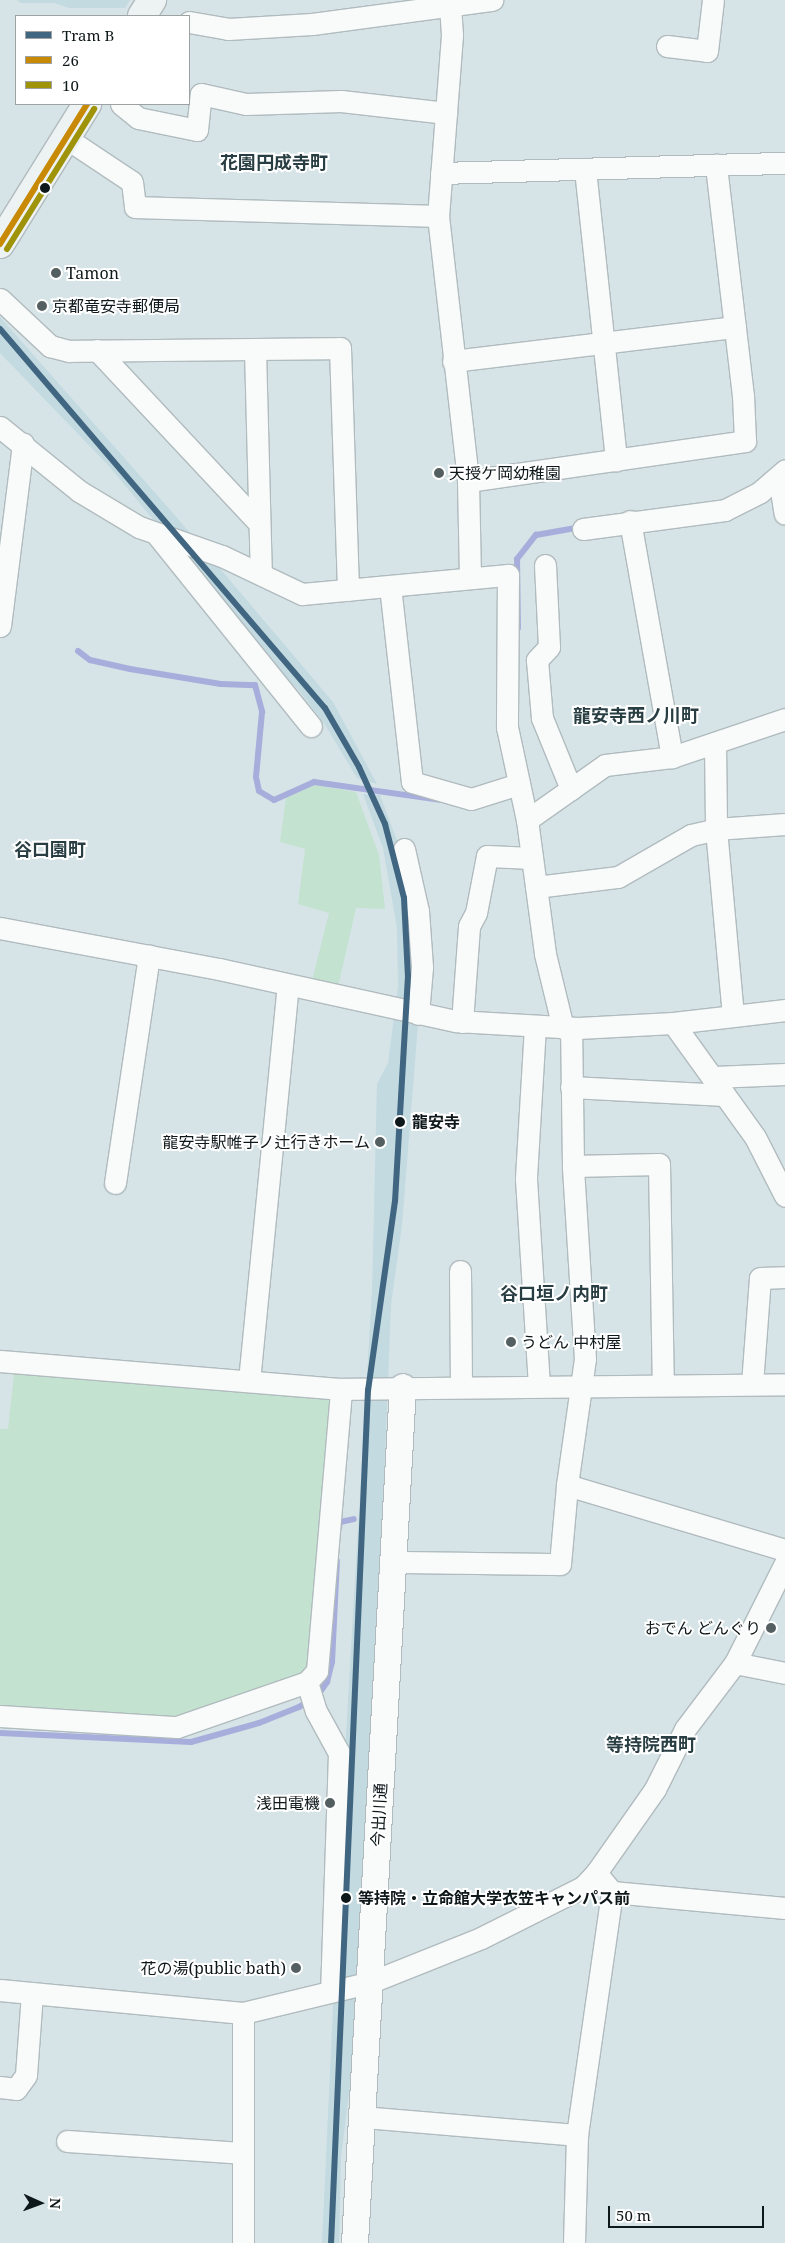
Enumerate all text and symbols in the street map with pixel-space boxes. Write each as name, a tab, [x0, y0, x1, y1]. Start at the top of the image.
legend	[15, 15, 190, 105]
text: Tram B	[62, 25, 114, 45]
text: 26	[62, 50, 79, 70]
text: 10	[62, 75, 79, 95]
district label: 花園円成寺町	[220, 151, 328, 173]
unlabelled marker	[40, 183, 50, 193]
place label: Tamon	[66, 263, 119, 283]
marker: Tamon	[50, 267, 62, 279]
place label: 京都竜安寺郵便局	[52, 296, 180, 316]
marker: 京都竜安寺郵便局	[36, 300, 48, 312]
place label: 天授ケ岡幼稚園	[449, 463, 561, 483]
marker: 天授ケ岡幼稚園	[433, 467, 445, 479]
district label: 龍安寺西ノ川町	[573, 704, 699, 726]
district label: 谷口園町	[14, 838, 86, 860]
place label: 龍安寺	[412, 1112, 460, 1132]
marker: 龍安寺	[391, 1113, 409, 1131]
place label: 龍安寺駅帷子ノ辻行きホーム	[162, 1132, 370, 1152]
marker: 龍安寺駅帷子ノ辻行きホーム	[374, 1136, 386, 1148]
district label: 谷口垣ノ内町	[500, 1282, 608, 1304]
place label: うどん 中村屋	[521, 1332, 621, 1352]
marker: うどん 中村屋	[505, 1336, 517, 1348]
place label: おでん どんぐり	[645, 1618, 761, 1638]
marker: おでん どんぐり	[765, 1622, 777, 1634]
district label: 等持院西町	[606, 1733, 696, 1755]
street label: 今出川通	[368, 1783, 390, 1847]
place label: 浅田電機	[256, 1793, 320, 1813]
marker: 浅田電機	[324, 1797, 336, 1809]
place label: 等持院・立命館大学衣笠キャンパス前	[358, 1888, 630, 1908]
marker: 等持院・立命館大学衣笠キャンパス前	[337, 1889, 355, 1907]
place label: 花の湯(public bath)	[140, 1958, 286, 1978]
marker: 花の湯(public bath)	[290, 1962, 302, 1974]
north arrow	[15, 2178, 65, 2228]
scale bar	[610, 2196, 766, 2228]
text: N	[46, 2198, 65, 2209]
text: 50 m	[616, 2205, 651, 2225]

